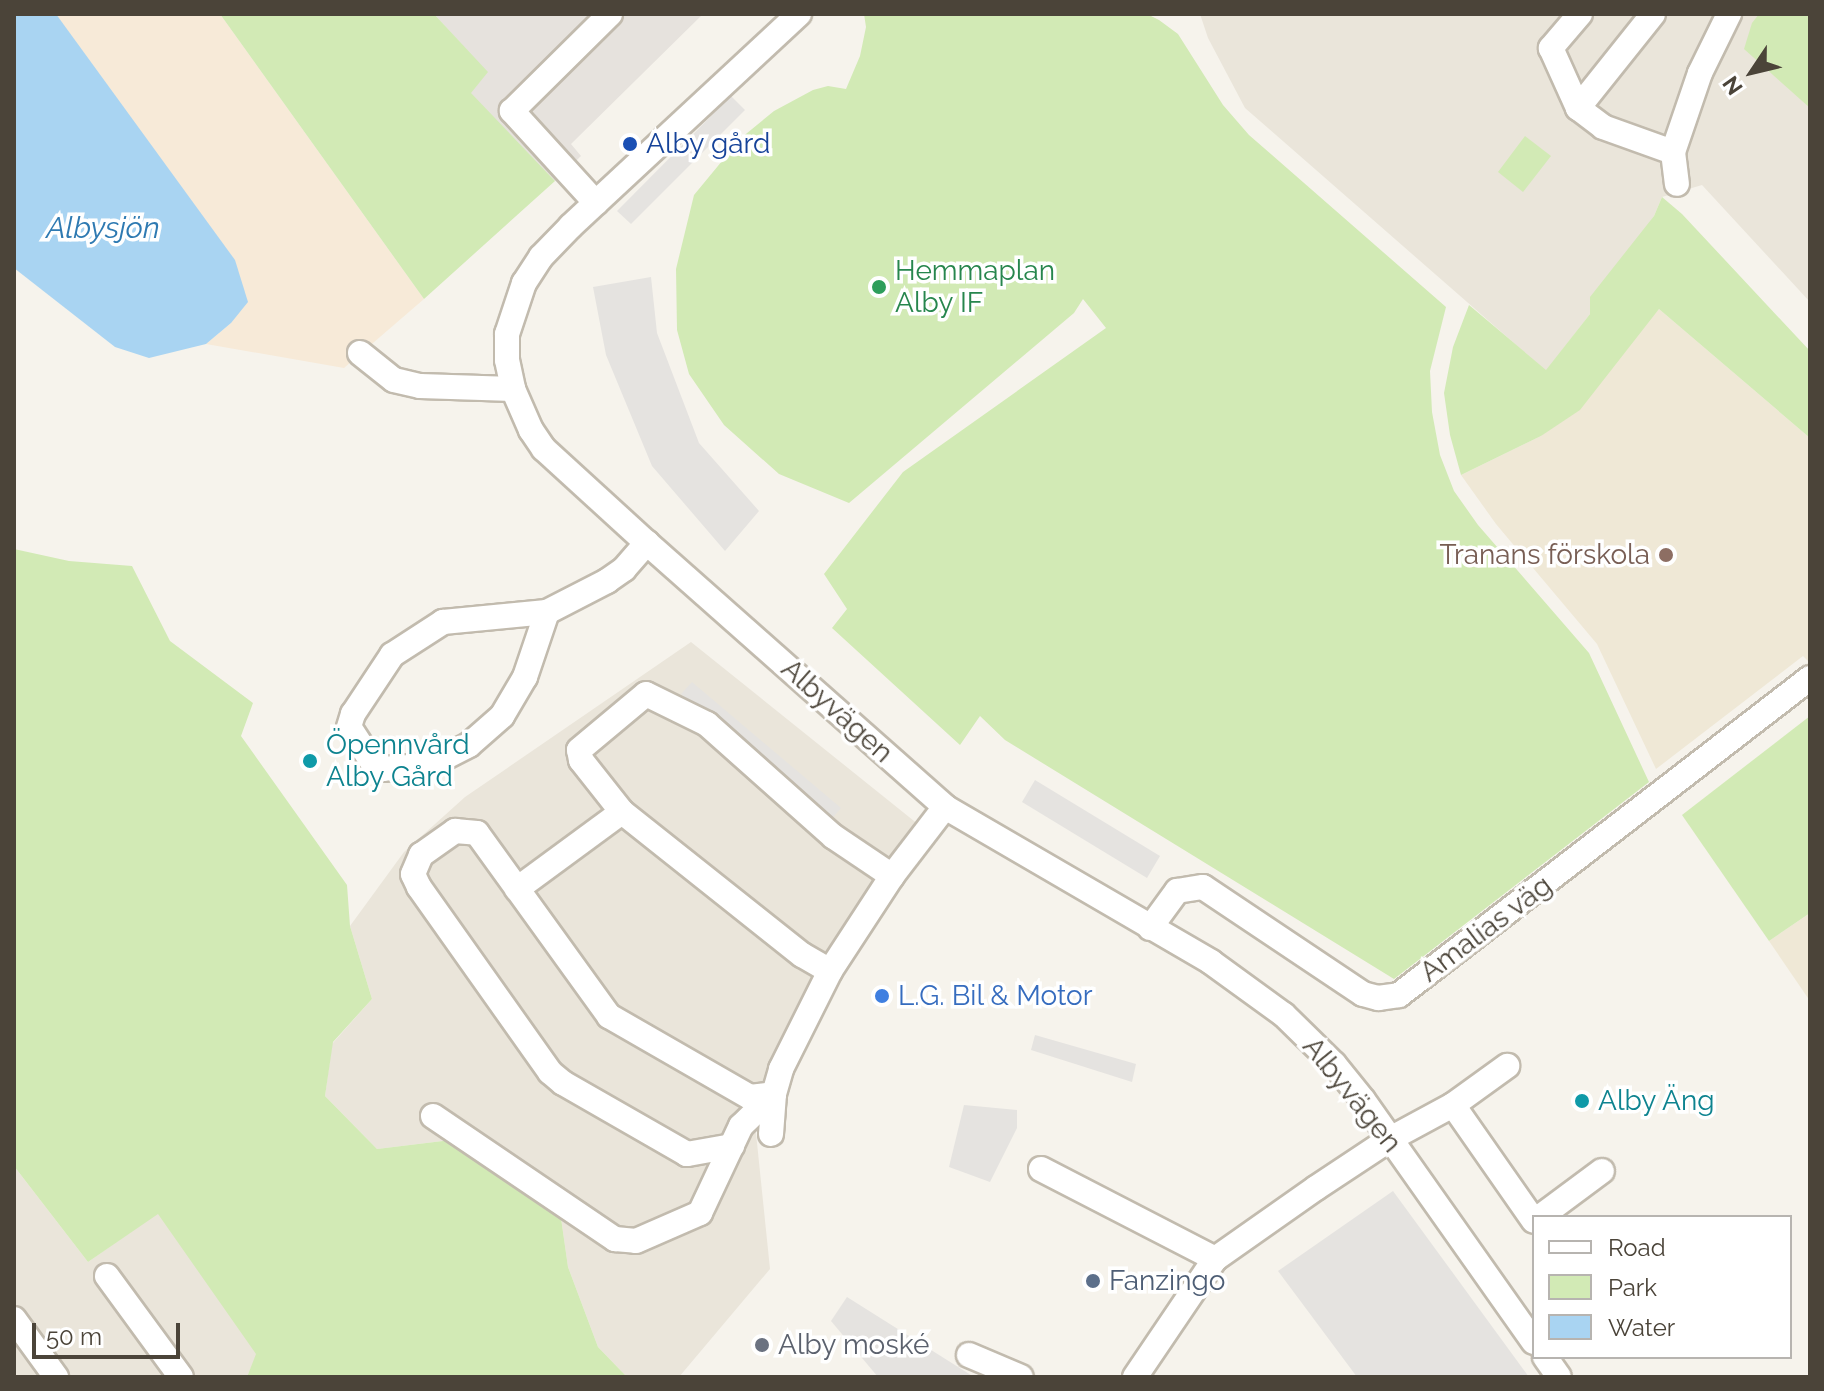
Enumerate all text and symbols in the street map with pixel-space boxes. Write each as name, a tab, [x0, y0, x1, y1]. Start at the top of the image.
north arrow	[1712, 32, 1792, 112]
text: N	[1717, 71, 1748, 100]
place label: Alby gård	[646, 127, 771, 161]
marker: Alby gård	[621, 135, 639, 153]
water label: Albysjön	[46, 210, 160, 246]
place label: Hemmaplan Alby IF	[895, 254, 1055, 320]
marker: Hemmaplan Alby IF	[870, 278, 888, 296]
place label: Tranans förskola	[1439, 538, 1650, 572]
marker: Tranans förskola	[1657, 546, 1675, 564]
street label: Albyvägen	[774, 652, 900, 770]
place label: Öpennvård Alby Gård	[326, 728, 470, 794]
marker: Öpennvård Alby Gård	[301, 752, 319, 770]
street label: Amalias väg	[1413, 868, 1559, 990]
place label: L.G. Bil & Motor	[898, 979, 1093, 1013]
marker: L.G. Bil & Motor	[873, 987, 891, 1005]
street label: Albyvägen	[1295, 1031, 1409, 1159]
place label: Alby Äng	[1598, 1084, 1716, 1118]
marker: Alby Äng	[1573, 1092, 1591, 1110]
legend	[1532, 1215, 1792, 1359]
text: Road	[1608, 1233, 1666, 1262]
place label: Fanzingo	[1109, 1264, 1225, 1298]
marker: Fanzingo	[1084, 1272, 1102, 1290]
text: Park	[1608, 1273, 1657, 1302]
scale bar	[36, 1307, 184, 1357]
text: Water	[1608, 1313, 1675, 1342]
text: 50 m	[46, 1322, 102, 1351]
place label: Alby moské	[778, 1328, 930, 1362]
marker: Alby moské	[753, 1336, 771, 1354]

